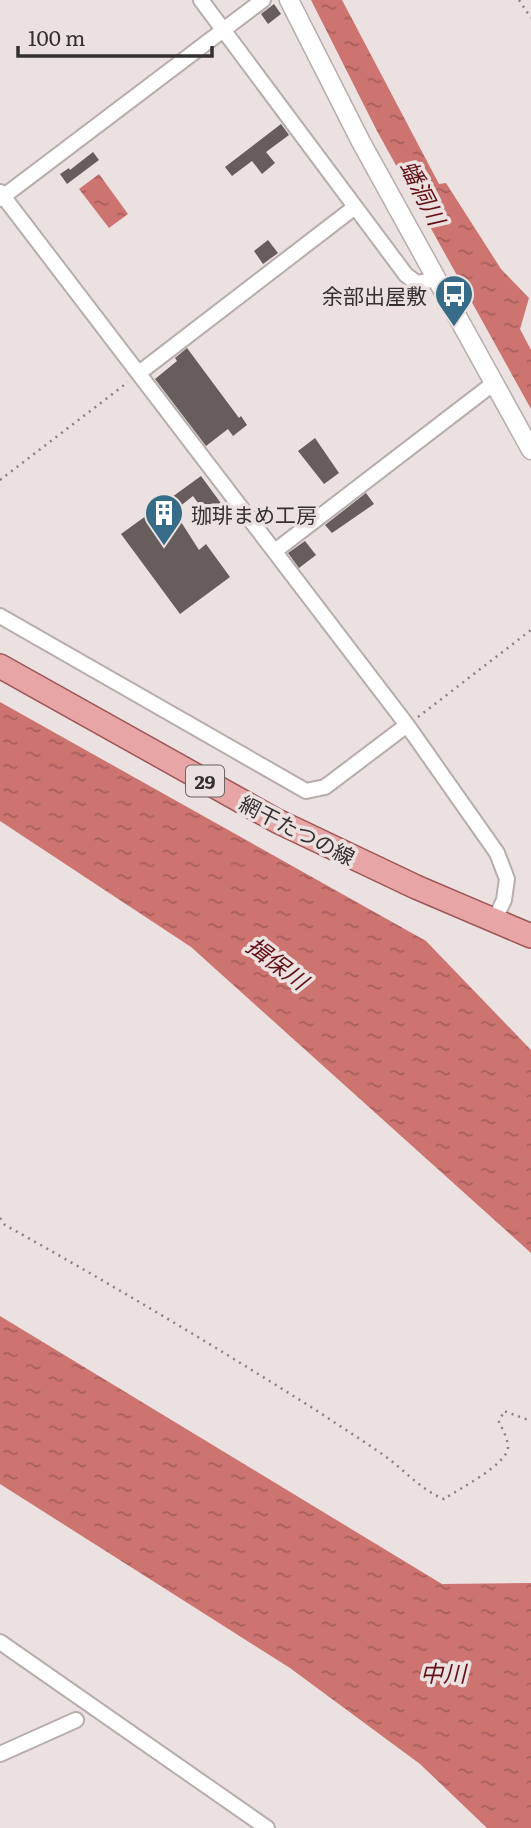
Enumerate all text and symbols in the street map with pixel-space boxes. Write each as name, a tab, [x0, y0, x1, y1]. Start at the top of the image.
scale bar	[18, 14, 212, 58]
text: 100 m	[28, 21, 85, 52]
water label: 蟠洞川	[393, 154, 456, 233]
bus stop icon: 余部出屋敷	[433, 273, 475, 328]
place label: 余部出屋敷	[322, 279, 427, 310]
building icon: 珈琲まめ工房	[143, 492, 185, 547]
place label: 珈琲まめ工房	[191, 498, 317, 529]
road number: 29	[186, 766, 224, 796]
street label: 網干たつの線	[235, 787, 361, 871]
water label: 揖保川	[240, 928, 318, 998]
water label: 中川	[420, 1655, 469, 1689]

